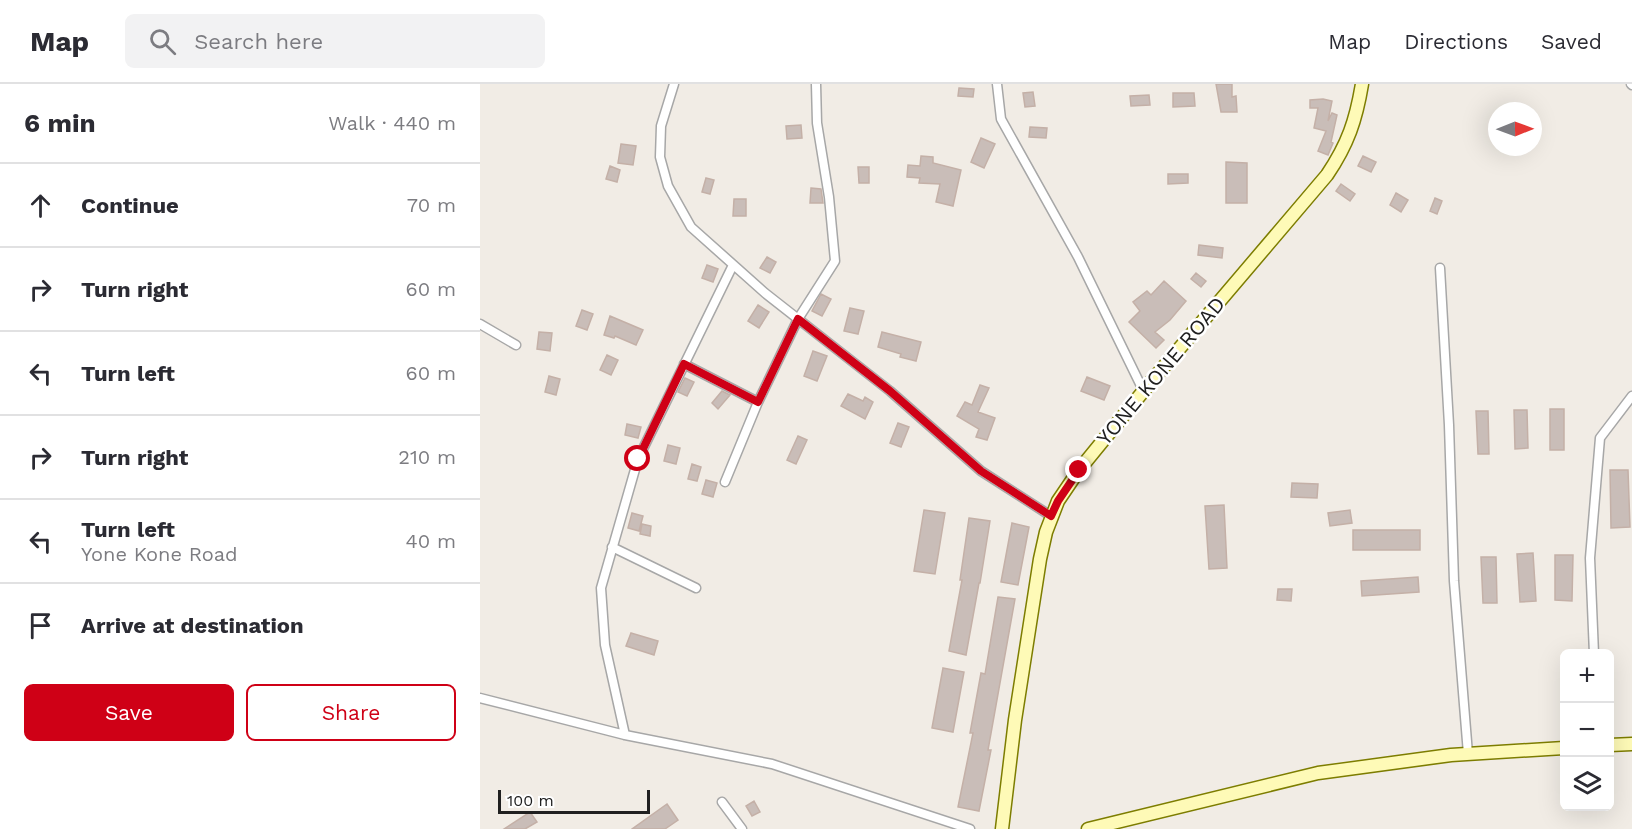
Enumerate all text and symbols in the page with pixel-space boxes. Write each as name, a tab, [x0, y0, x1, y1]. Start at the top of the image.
search box	[125, 14, 545, 68]
text: Map	[30, 25, 89, 58]
icon: search	[146, 25, 179, 58]
text: Search here	[194, 29, 323, 54]
text: Map	[1328, 29, 1371, 54]
text: Directions	[1404, 29, 1508, 54]
text: Saved	[1541, 29, 1602, 54]
north arrow	[1488, 102, 1542, 156]
text: 6 min	[24, 108, 96, 138]
text: Walk · 440 m	[328, 111, 456, 135]
icon: ahead	[24, 189, 57, 222]
text: Continue	[81, 193, 179, 218]
text: 70 m	[407, 193, 456, 217]
icon: right	[24, 273, 57, 306]
text: Turn right	[81, 277, 188, 302]
text: 60 m	[406, 277, 456, 301]
street label: YONE KONE ROAD	[1091, 291, 1230, 450]
icon: left	[24, 357, 57, 390]
text: Turn left	[81, 361, 175, 386]
text: 60 m	[406, 361, 456, 385]
icon: right	[24, 441, 57, 474]
text: Turn right	[81, 445, 188, 470]
text: 210 m	[398, 445, 456, 469]
route start	[624, 445, 650, 471]
route end	[1065, 456, 1091, 482]
text: Turn left	[81, 517, 175, 542]
icon: left	[24, 525, 57, 558]
text: 40 m	[405, 529, 456, 553]
text: Yone Kone Road	[81, 542, 238, 566]
icon: arrive	[24, 609, 57, 642]
text: Arrive at destination	[81, 613, 304, 638]
map controls	[1560, 649, 1614, 811]
button: +	[1560, 649, 1614, 703]
button: Save	[24, 684, 234, 741]
button: Share	[246, 684, 456, 741]
button: −	[1560, 703, 1614, 757]
button: layers	[1560, 757, 1614, 811]
scale bar	[498, 787, 650, 814]
text: 100 m	[507, 791, 554, 810]

